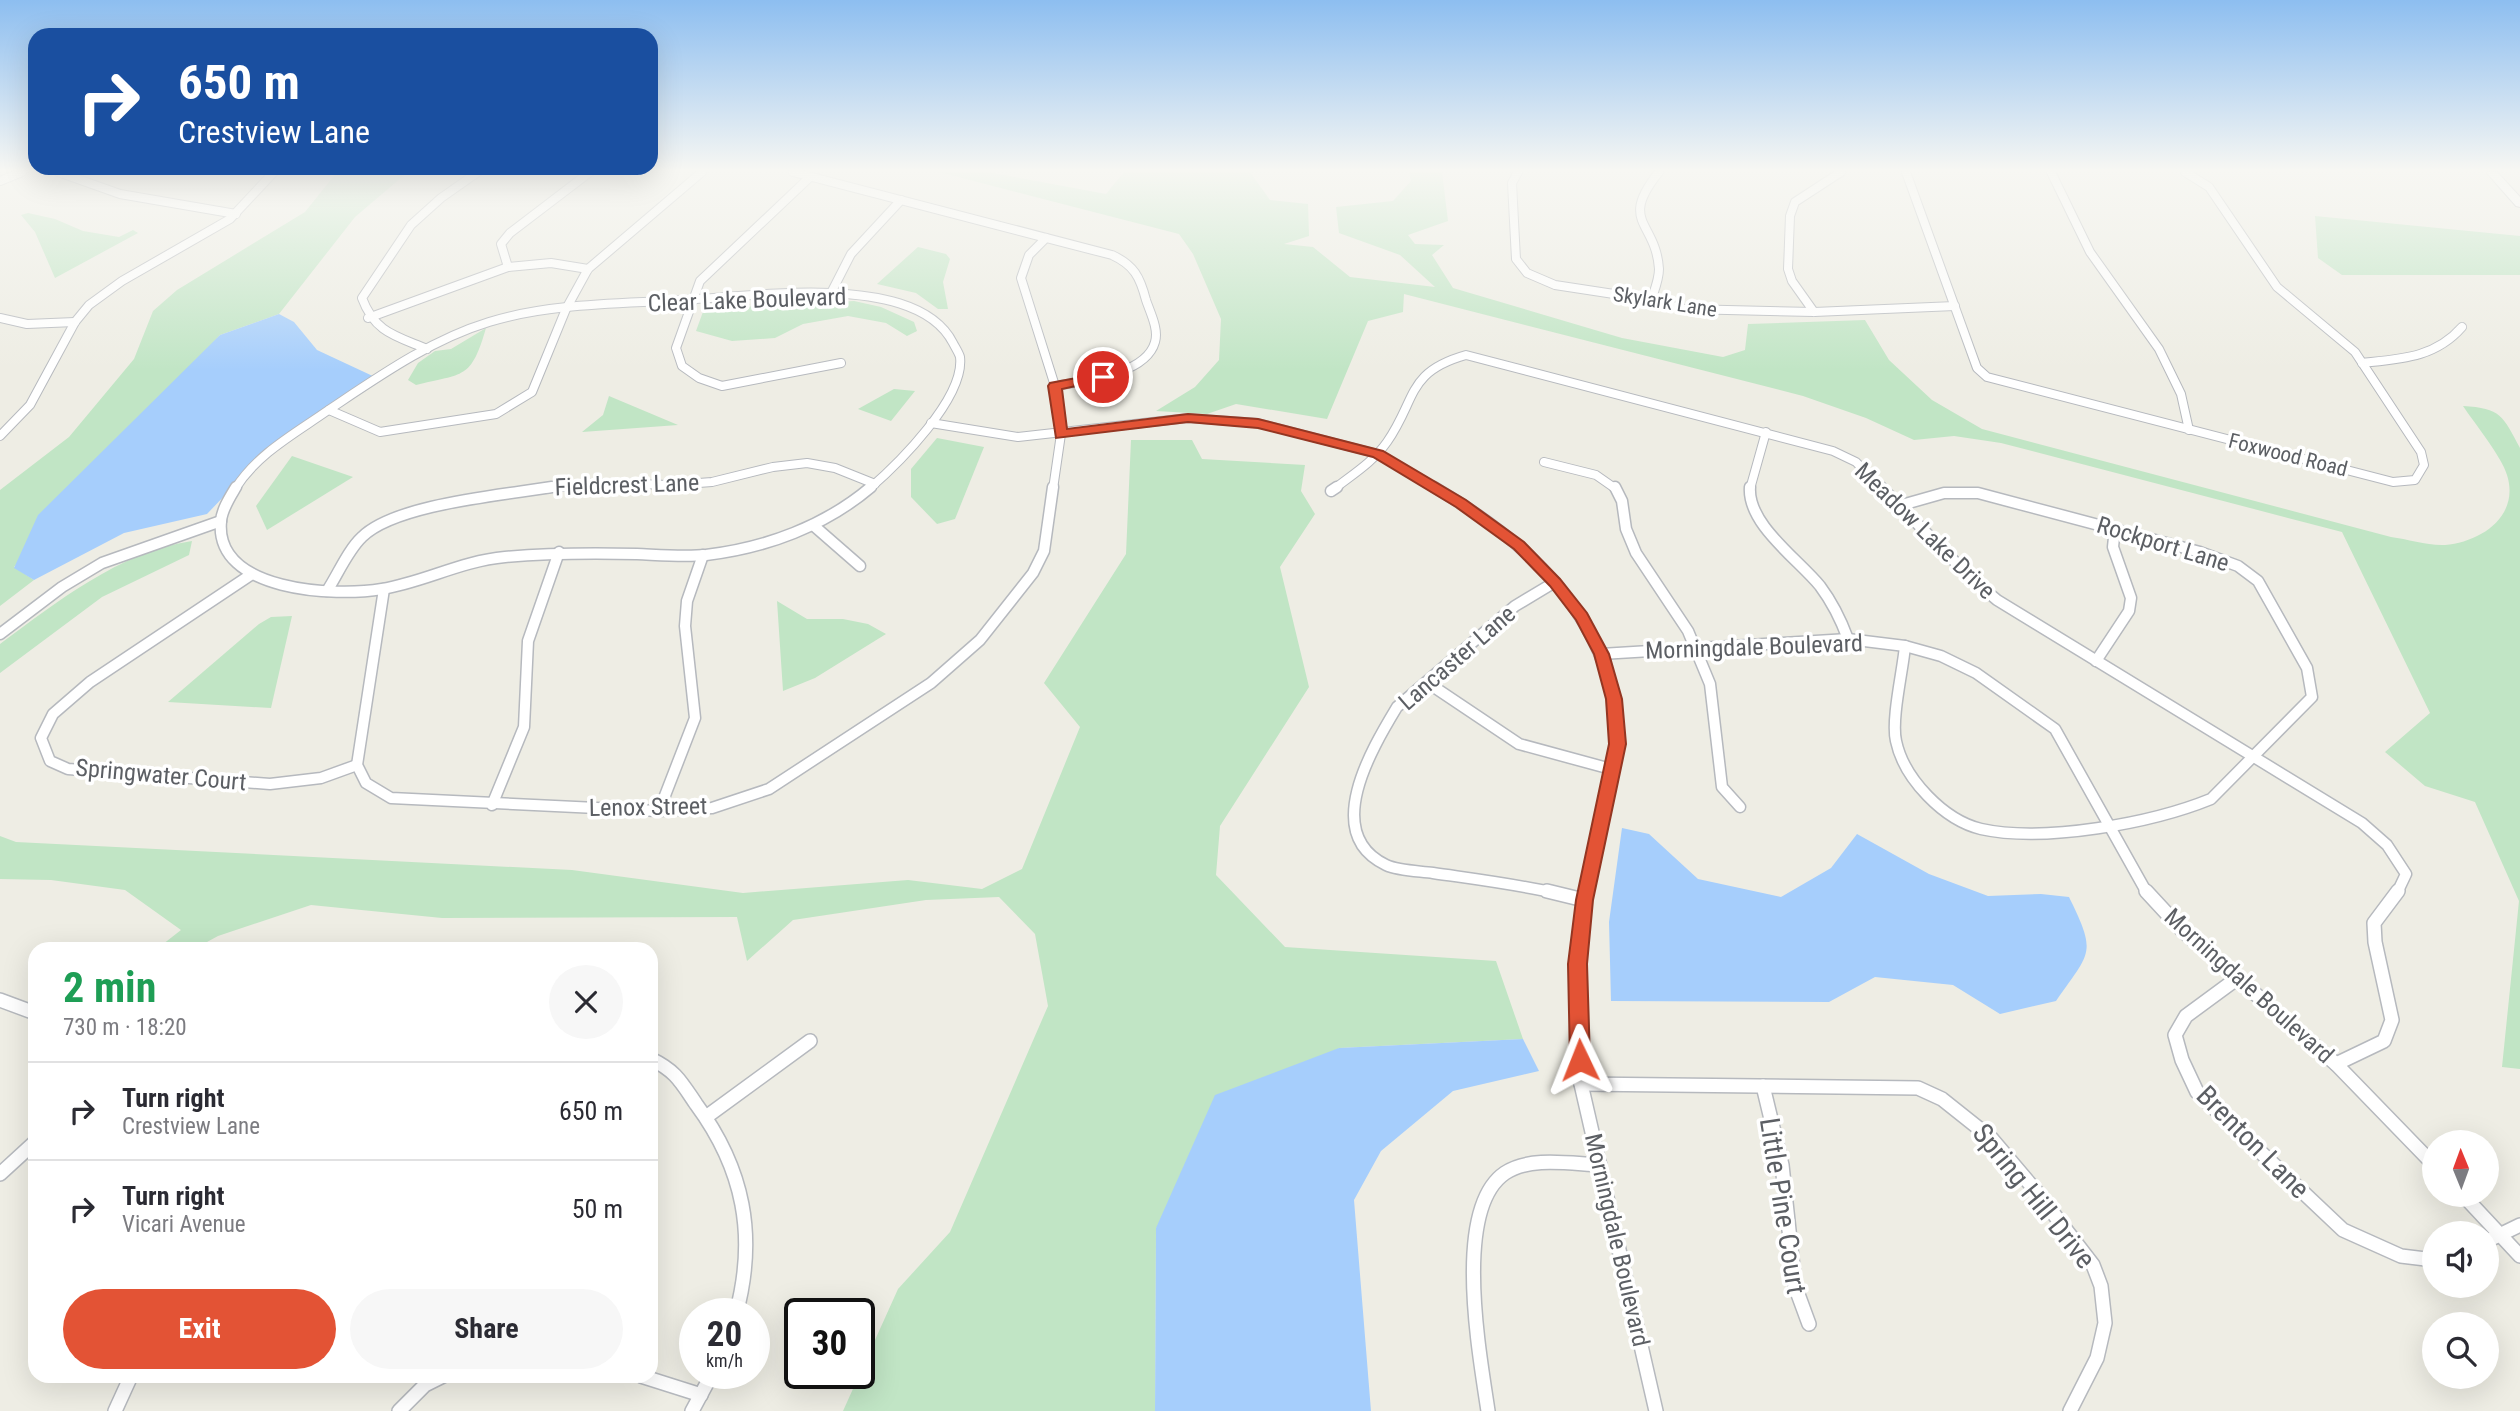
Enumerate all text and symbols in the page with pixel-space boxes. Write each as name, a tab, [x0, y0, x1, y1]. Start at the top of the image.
text: 650 m	[178, 54, 300, 111]
icon: right	[63, 56, 154, 147]
text: Crestview Lane	[178, 113, 370, 151]
street label: Skylark Lane	[1611, 282, 1719, 322]
street label: Clear Lake Boulevard	[647, 283, 847, 317]
pin	[1073, 347, 1133, 407]
icon: arrive	[1084, 358, 1122, 396]
street label: Foxwood Road	[2226, 429, 2350, 481]
street label: Meadow Lake Drive	[1849, 457, 2001, 605]
street label: Fieldcrest Lane	[554, 468, 700, 502]
street label: Rockport Lane	[2093, 511, 2233, 577]
street label: Lancaster Lane	[1393, 600, 1521, 716]
street label: Morningdale Boulevard	[1645, 629, 1863, 665]
street label: Springwater Court	[75, 754, 247, 796]
street label: Lenox Street	[589, 792, 707, 822]
street label: Morningdale Boulevard	[2159, 903, 2339, 1069]
text: 2 min	[63, 963, 156, 1012]
button: close	[549, 965, 623, 1039]
text: 730 m · 18:20	[63, 1014, 187, 1041]
position arrow	[1543, 1023, 1617, 1097]
street label: Brenton Lane	[2190, 1079, 2316, 1205]
text: Turn right	[122, 1083, 224, 1113]
icon: right	[63, 1092, 101, 1130]
text: 650 m	[559, 1096, 623, 1126]
text: Crestview Lane	[122, 1113, 260, 1140]
street label: Little Pine Court	[1753, 1115, 1813, 1297]
street label: Spring Hill Drive	[1966, 1117, 2102, 1275]
north arrow	[2422, 1130, 2499, 1208]
map controls	[2422, 1130, 2499, 1389]
street label: Morningdale Boulevard	[1579, 1131, 1655, 1349]
text: Turn right	[122, 1181, 224, 1211]
icon: right	[63, 1190, 101, 1228]
text: 50 m	[572, 1194, 623, 1224]
text: Vicari Avenue	[122, 1211, 246, 1238]
button: sound	[2422, 1221, 2499, 1298]
button: Exit	[63, 1289, 336, 1369]
button: Share	[350, 1289, 623, 1369]
speed limit sign: 30	[784, 1298, 875, 1389]
button: search	[2422, 1312, 2499, 1389]
text: 20	[707, 1314, 742, 1355]
text: km/h	[706, 1350, 743, 1371]

